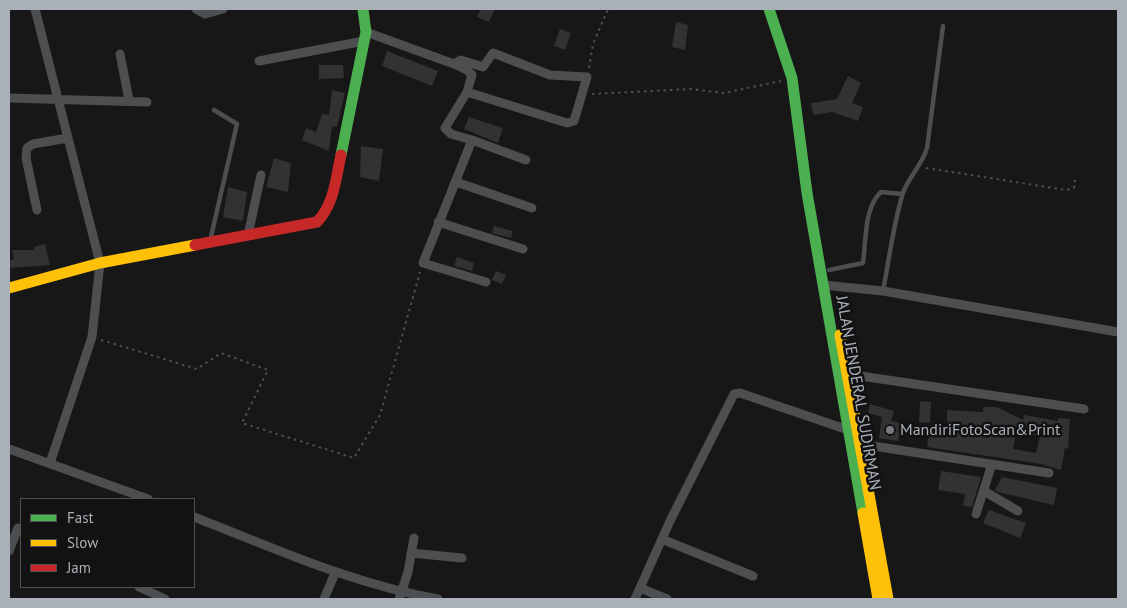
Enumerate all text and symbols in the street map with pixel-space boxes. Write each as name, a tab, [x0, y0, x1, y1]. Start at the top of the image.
street label: JALAN JENDERAL SUDIRMAN	[831, 294, 885, 492]
place label: MandiriFotoScan&Print	[900, 420, 1060, 440]
marker: MandiriFotoScan&Print	[884, 424, 896, 436]
legend	[20, 498, 195, 588]
text: Fast	[67, 508, 94, 527]
text: Slow	[67, 533, 98, 552]
text: Jam	[67, 558, 91, 577]

